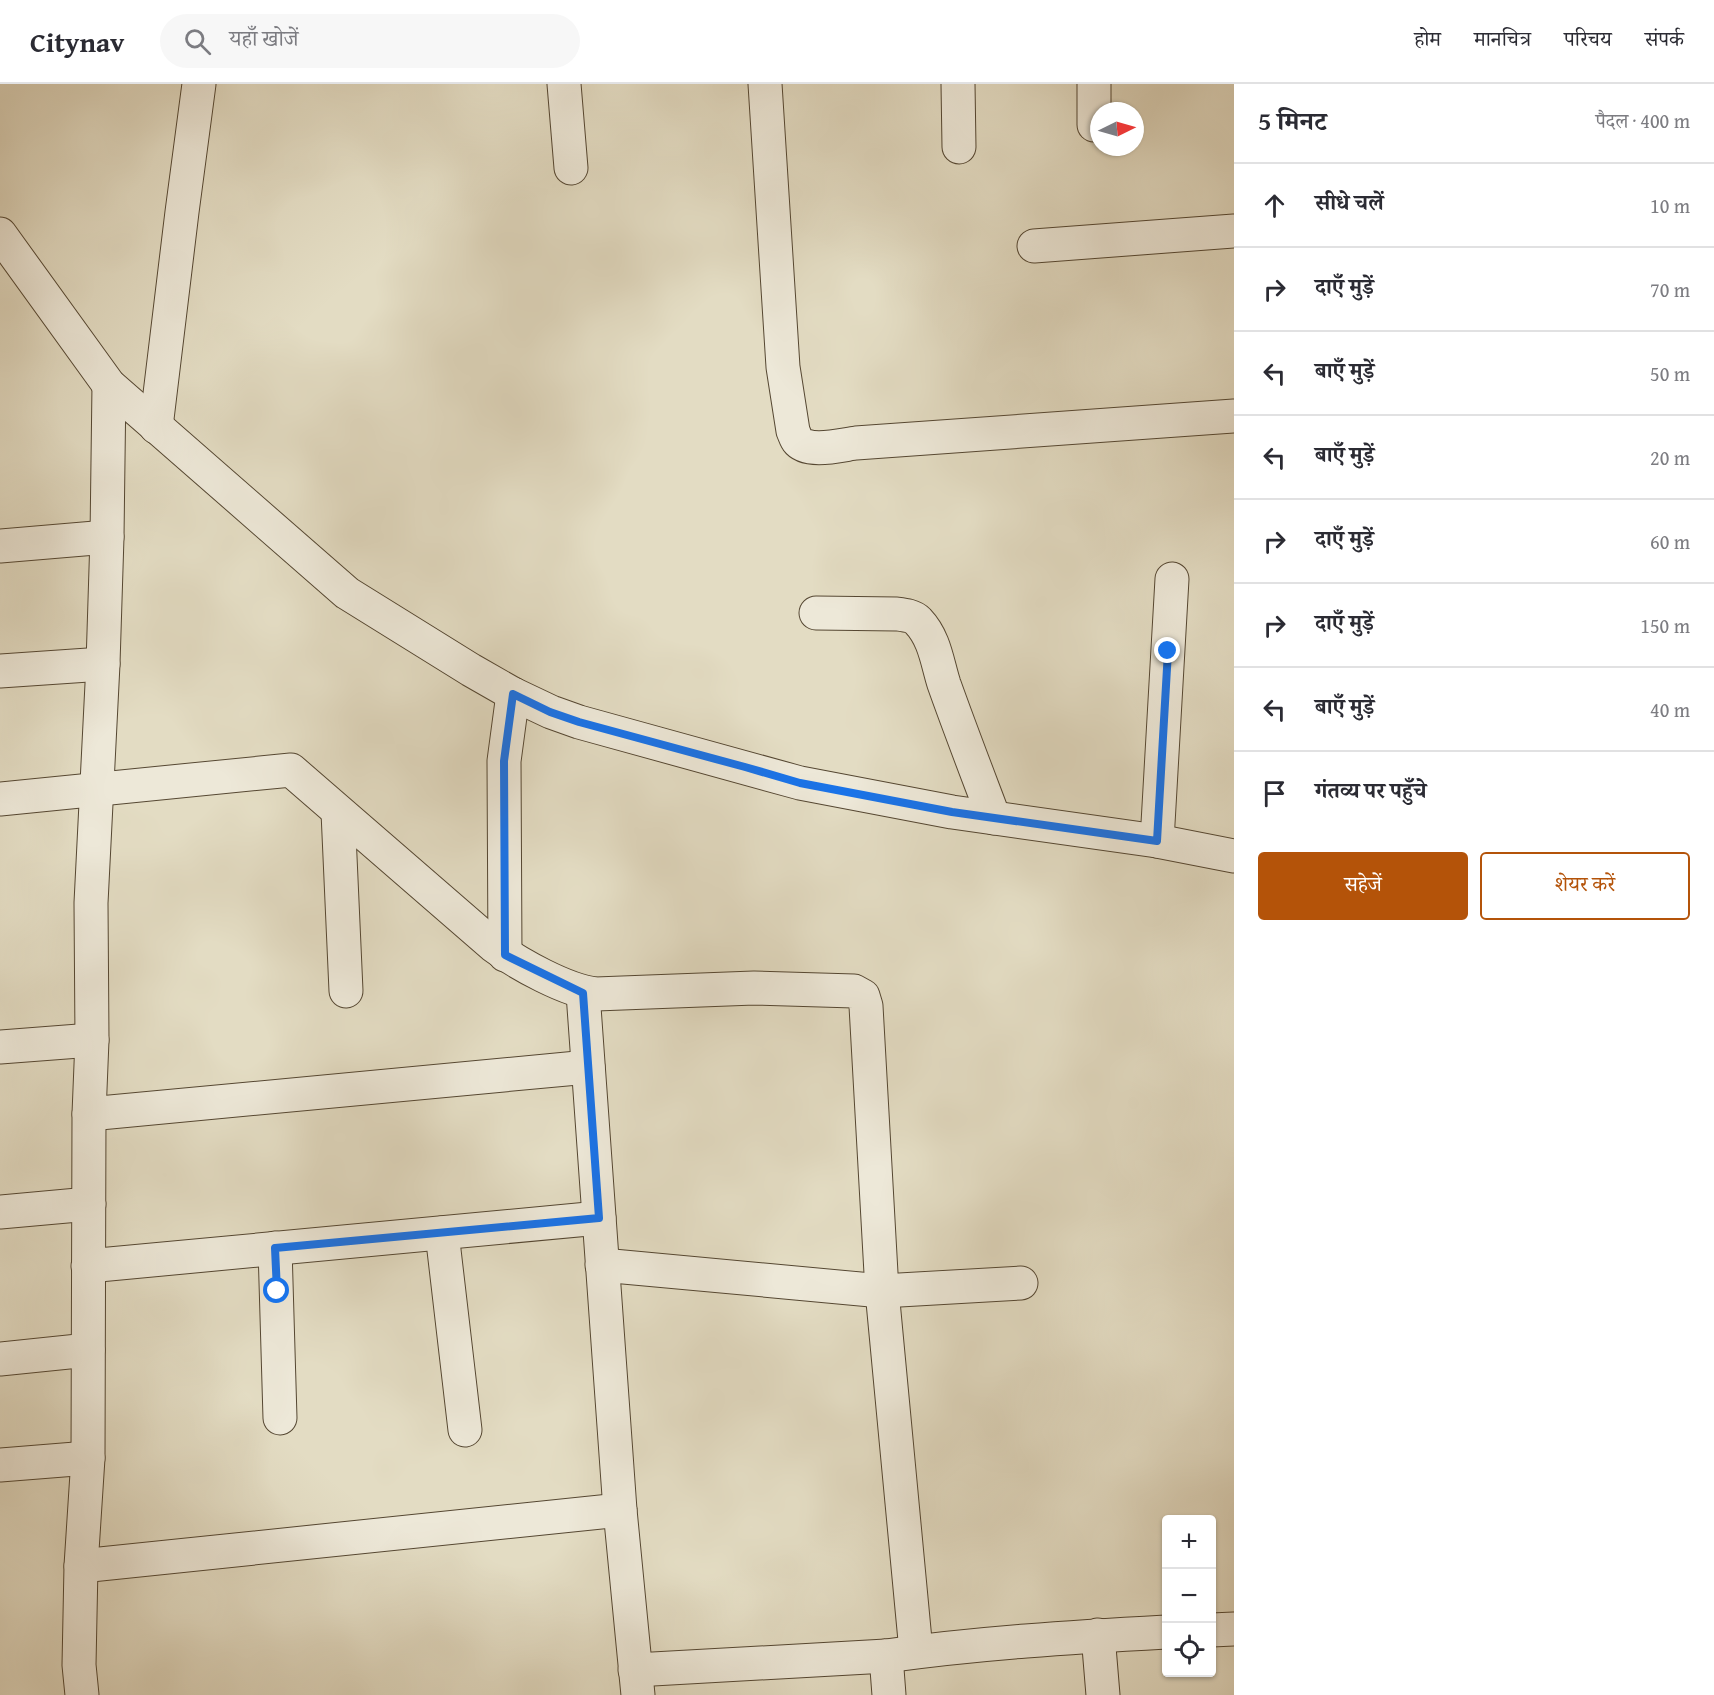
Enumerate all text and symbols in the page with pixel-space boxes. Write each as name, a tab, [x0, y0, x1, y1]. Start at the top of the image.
search box	[160, 14, 580, 68]
text: Citynav	[30, 21, 124, 62]
text: यहाँ खोजें	[229, 22, 299, 54]
text: होम	[1414, 23, 1441, 54]
text: मानचित्र	[1474, 23, 1531, 54]
text: परिचय	[1564, 23, 1612, 54]
text: संपर्क	[1645, 23, 1684, 54]
icon: search	[181, 25, 214, 58]
text: 5 मिनट	[1258, 101, 1326, 140]
north arrow	[1090, 102, 1144, 156]
text: पैदल · 400 m	[1596, 106, 1690, 135]
text: सीधे चलें	[1315, 186, 1384, 218]
icon: ahead	[1258, 189, 1291, 222]
text: 10 m	[1650, 191, 1690, 220]
text: दाएँ मुड़ें	[1315, 270, 1374, 302]
icon: right	[1258, 273, 1291, 306]
text: 70 m	[1650, 275, 1690, 304]
text: बाएँ मुड़ें	[1315, 354, 1374, 386]
icon: left	[1258, 357, 1291, 390]
text: 50 m	[1650, 359, 1690, 388]
text: बाएँ मुड़ें	[1315, 438, 1374, 470]
icon: left	[1258, 441, 1291, 474]
text: 20 m	[1650, 443, 1690, 472]
text: दाएँ मुड़ें	[1315, 522, 1374, 554]
icon: right	[1258, 525, 1291, 558]
text: 60 m	[1650, 527, 1690, 556]
text: दाएँ मुड़ें	[1315, 606, 1374, 638]
icon: right	[1258, 609, 1291, 642]
text: 150 m	[1640, 611, 1690, 640]
route end	[1154, 637, 1180, 663]
text: बाएँ मुड़ें	[1315, 690, 1374, 722]
icon: left	[1258, 693, 1291, 726]
text: 40 m	[1650, 695, 1690, 724]
text: गंतव्य पर पहुँचे	[1315, 774, 1426, 806]
icon: arrive	[1258, 777, 1291, 810]
button: सहेजें	[1258, 852, 1468, 920]
button: शेयर करें	[1480, 852, 1690, 920]
route start	[263, 1277, 289, 1303]
map controls	[1162, 1515, 1216, 1677]
button: +	[1162, 1515, 1216, 1569]
button: −	[1162, 1569, 1216, 1623]
button: locate	[1162, 1623, 1216, 1677]

